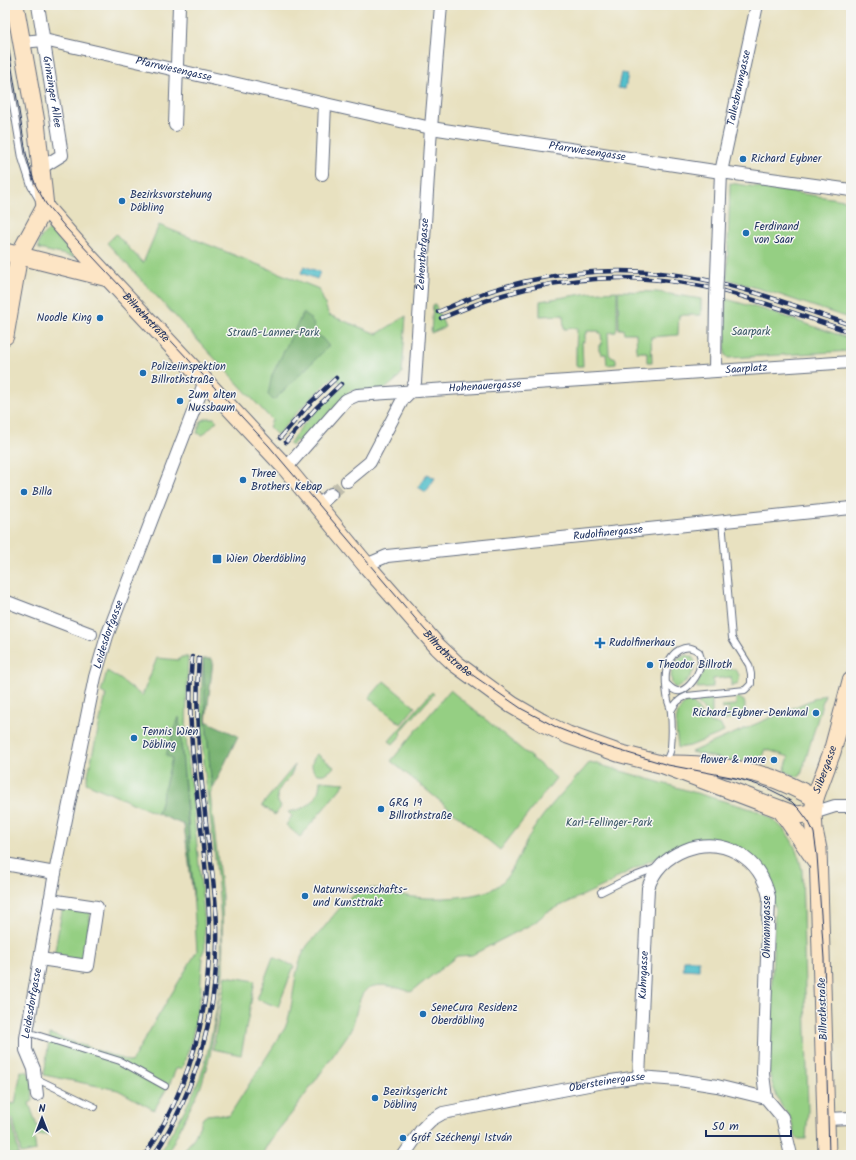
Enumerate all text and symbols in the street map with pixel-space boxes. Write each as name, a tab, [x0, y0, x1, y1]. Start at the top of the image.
street label: Tallesbrunngasse	[722, 48, 756, 128]
street label: Pfarrwiesengasse	[134, 52, 214, 87]
street label: Grinzinger Allee	[37, 55, 67, 129]
street label: Pfarrwiesengasse	[547, 137, 627, 166]
place label: Richard Eybner	[751, 150, 823, 168]
marker: Richard Eybner	[738, 154, 748, 164]
place label: Bezirksvorstehung Döbling	[130, 186, 212, 217]
marker: Bezirksvorstehung Döbling	[117, 196, 127, 206]
street label: Zehenthofgasse	[412, 218, 434, 291]
place label: Ferdinand von Saar	[754, 218, 799, 249]
marker: Ferdinand von Saar	[741, 228, 751, 238]
street label: Billrothstraße	[118, 289, 174, 347]
place label: Noodle King	[37, 309, 92, 327]
marker: Noodle King	[95, 313, 105, 323]
park label: Saarpark	[731, 323, 771, 341]
park label: Strauß-Lanner-Park	[227, 324, 320, 342]
place label: Polizeiinspektion Billrothstraße	[151, 358, 226, 389]
street label: Saarplatz	[725, 359, 768, 379]
marker: Polizeiinspektion Billrothstraße	[138, 368, 148, 378]
street label: Hohenauergasse	[448, 375, 522, 398]
place label: Zum alten Nussbaum	[188, 386, 236, 417]
marker: Zum alten Nussbaum	[175, 396, 185, 406]
place label: Three Brothers Kebap	[251, 465, 323, 496]
marker: Three Brothers Kebap	[238, 475, 248, 485]
place label: Billa	[32, 483, 52, 501]
marker: Billa	[19, 487, 29, 497]
street label: Rudolfinergasse	[572, 521, 644, 546]
place label: Wien Oberdöbling	[226, 550, 306, 568]
marker: Wien Oberdöbling	[211, 553, 223, 565]
street label: Leidesdorfgasse	[89, 597, 129, 671]
street label: Billrothstraße	[418, 626, 476, 682]
place label: Rudolfinerhaus	[609, 634, 675, 652]
marker: Rudolfinerhaus	[594, 637, 606, 649]
place label: Theodor Billroth	[658, 656, 732, 674]
marker: Theodor Billroth	[645, 660, 655, 670]
place label: Richard-Eybner-Denkmal	[692, 704, 808, 722]
marker: Richard-Eybner-Denkmal	[811, 708, 821, 718]
place label: Tennis Wien Döbling	[142, 723, 198, 754]
marker: Tennis Wien Döbling	[129, 733, 139, 743]
street label: Silbergasse	[808, 743, 842, 796]
place label: flower & more	[700, 751, 766, 769]
marker: flower & more	[769, 755, 779, 765]
place label: GRG 19 Billrothstraße	[389, 794, 452, 825]
marker: GRG 19 Billrothstraße	[376, 804, 386, 814]
park label: Karl-Fellinger-Park	[566, 814, 653, 832]
place label: Naturwissenschafts- und Kunsttrakt	[313, 881, 408, 912]
marker: Naturwissenschafts- und Kunsttrakt	[300, 891, 310, 901]
street label: Ohmanngasse	[758, 895, 776, 959]
street label: Kuhngasse	[634, 951, 654, 1000]
street label: Leidesdorfgasse	[17, 966, 47, 1040]
street label: Billrothstraße	[813, 977, 833, 1041]
place label: SeneCura Residenz Oberdöbling	[431, 999, 518, 1030]
marker: SeneCura Residenz Oberdöbling	[418, 1009, 428, 1019]
street label: Obersteinergasse	[567, 1068, 646, 1098]
place label: Bezirksgericht Döbling	[383, 1083, 448, 1114]
marker: Bezirksgericht Döbling	[370, 1093, 380, 1103]
north arrow	[22, 1098, 62, 1138]
text: N	[39, 1100, 46, 1118]
scale bar	[706, 1112, 791, 1138]
text: 50 m	[712, 1117, 739, 1136]
place label: Gróf Széchenyi István	[411, 1129, 512, 1147]
marker: Gróf Széchenyi István	[398, 1133, 408, 1143]

